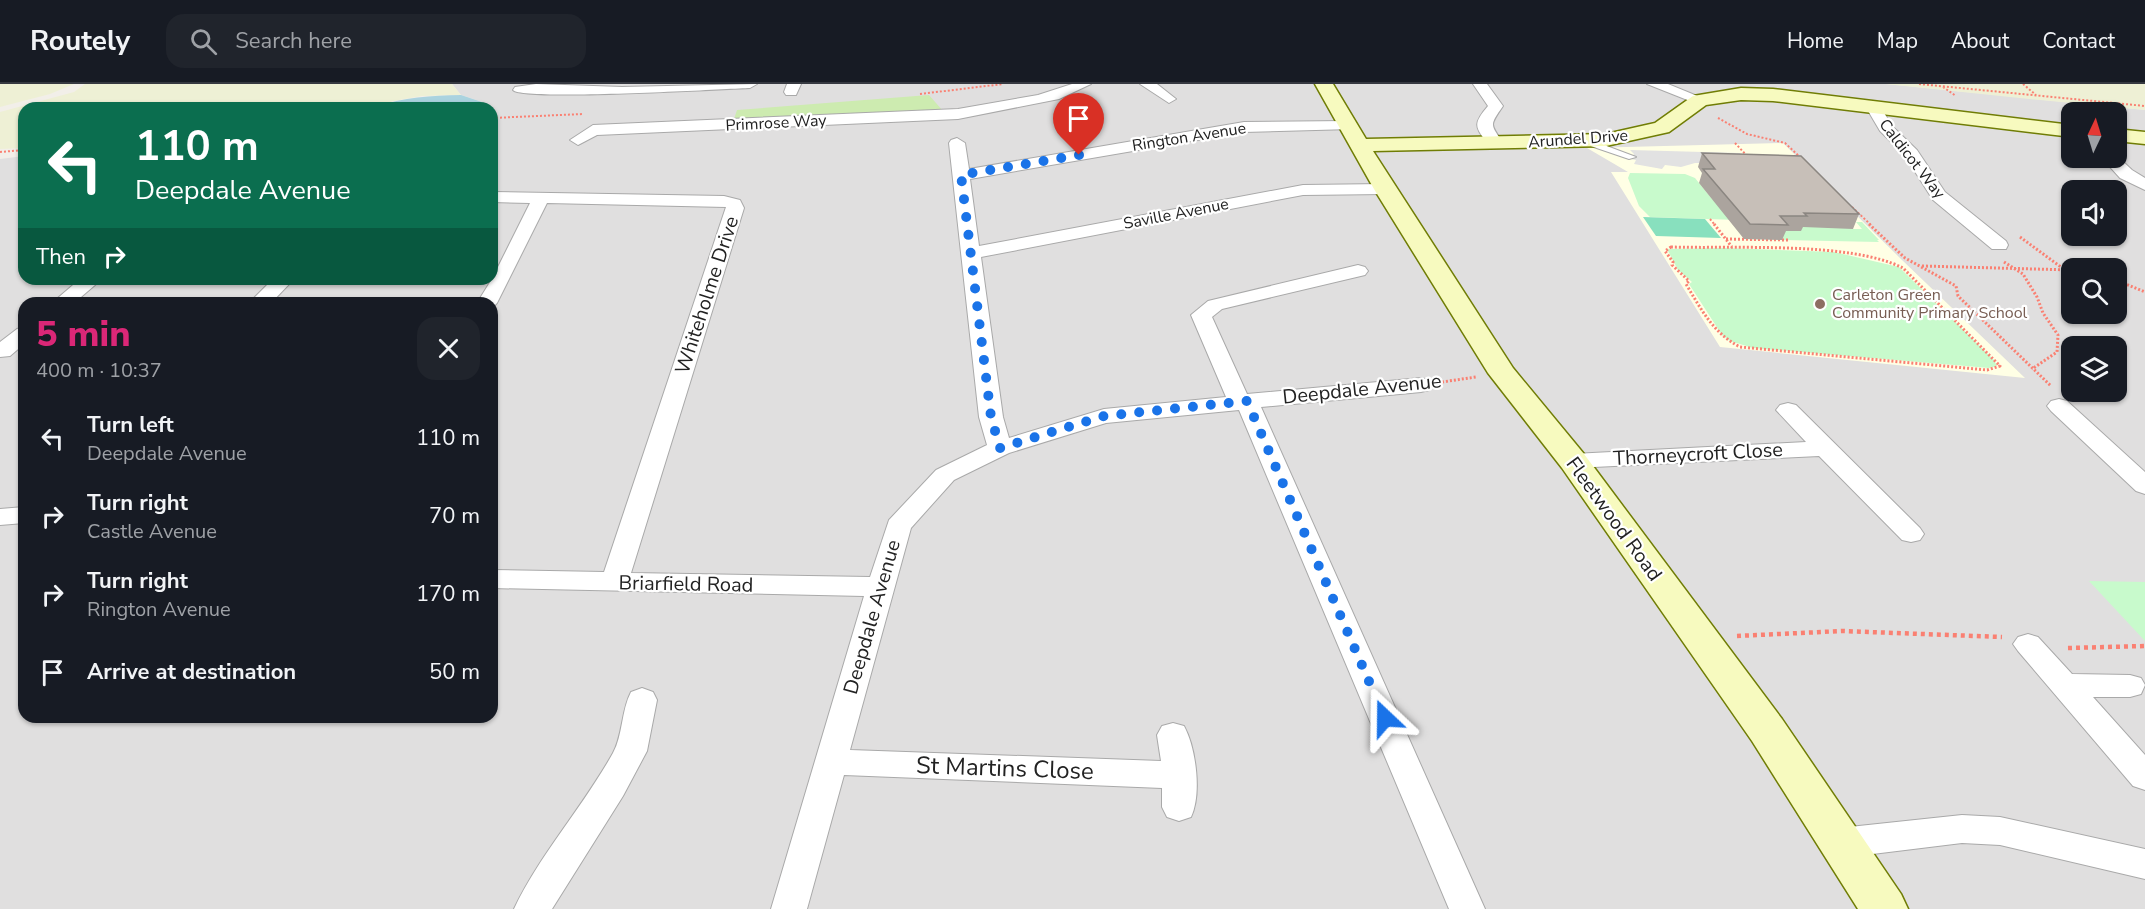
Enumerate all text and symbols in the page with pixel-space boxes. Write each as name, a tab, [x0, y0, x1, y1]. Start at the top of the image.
search box	[166, 14, 586, 68]
text: Routely	[30, 22, 130, 60]
icon: search	[187, 25, 220, 58]
text: Search here	[235, 26, 352, 56]
text: Home	[1787, 27, 1844, 55]
text: Map	[1877, 27, 1918, 55]
text: About	[1951, 27, 2009, 55]
text: Contact	[2042, 27, 2115, 55]
pin	[1053, 93, 1104, 155]
icon: arrive	[1062, 102, 1095, 135]
north arrow	[2061, 102, 2127, 168]
map controls	[2061, 102, 2127, 402]
street label: Primrose Way	[725, 109, 828, 137]
street label: Caldicot Way	[1874, 114, 1951, 204]
street label: Rington Avenue	[1131, 117, 1247, 157]
text: 110 m	[135, 118, 259, 175]
street label: Arundel Drive	[1527, 125, 1629, 153]
icon: left	[36, 126, 114, 204]
text: Deepdale Avenue	[135, 172, 351, 209]
button: sound	[2061, 180, 2127, 246]
street label: Saville Avenue	[1122, 193, 1230, 235]
street label: Whiteholme Drive	[669, 213, 745, 377]
icon: right	[98, 240, 131, 273]
text: Then	[36, 242, 86, 272]
button: search	[2061, 258, 2127, 324]
place label: Carleton Green Community Primary School	[1832, 284, 2028, 324]
marker: Carleton Green Community Primary School	[1813, 297, 1827, 311]
text: 5 min	[36, 310, 131, 359]
button: close	[417, 317, 480, 380]
button: layers	[2061, 336, 2127, 402]
text: 400 m · 10:37	[36, 357, 162, 384]
street label: Deepdale Avenue	[1281, 367, 1443, 411]
text: Turn left	[87, 410, 174, 440]
icon: left	[36, 422, 69, 455]
text: 110 m	[416, 423, 480, 453]
street label: Thorneycroft Close	[1612, 436, 1784, 472]
text: Deepdale Avenue	[87, 440, 247, 467]
street label: Fleetwood Road	[1560, 451, 1668, 587]
text: Turn right	[87, 488, 188, 518]
icon: right	[36, 500, 69, 533]
text: 70 m	[429, 501, 480, 531]
text: Castle Avenue	[87, 518, 217, 545]
street label: Deepdale Avenue	[837, 537, 907, 697]
text: Turn right	[87, 566, 188, 596]
street label: Briarfield Road	[618, 569, 754, 599]
icon: right	[36, 578, 69, 611]
text: 170 m	[416, 579, 480, 609]
text: Rington Avenue	[87, 596, 231, 623]
icon: arrive	[36, 656, 69, 689]
text: Arrive at destination	[87, 657, 296, 687]
text: 50 m	[429, 657, 480, 687]
position arrow	[1353, 686, 1417, 750]
street label: St Martins Close	[916, 749, 1094, 787]

